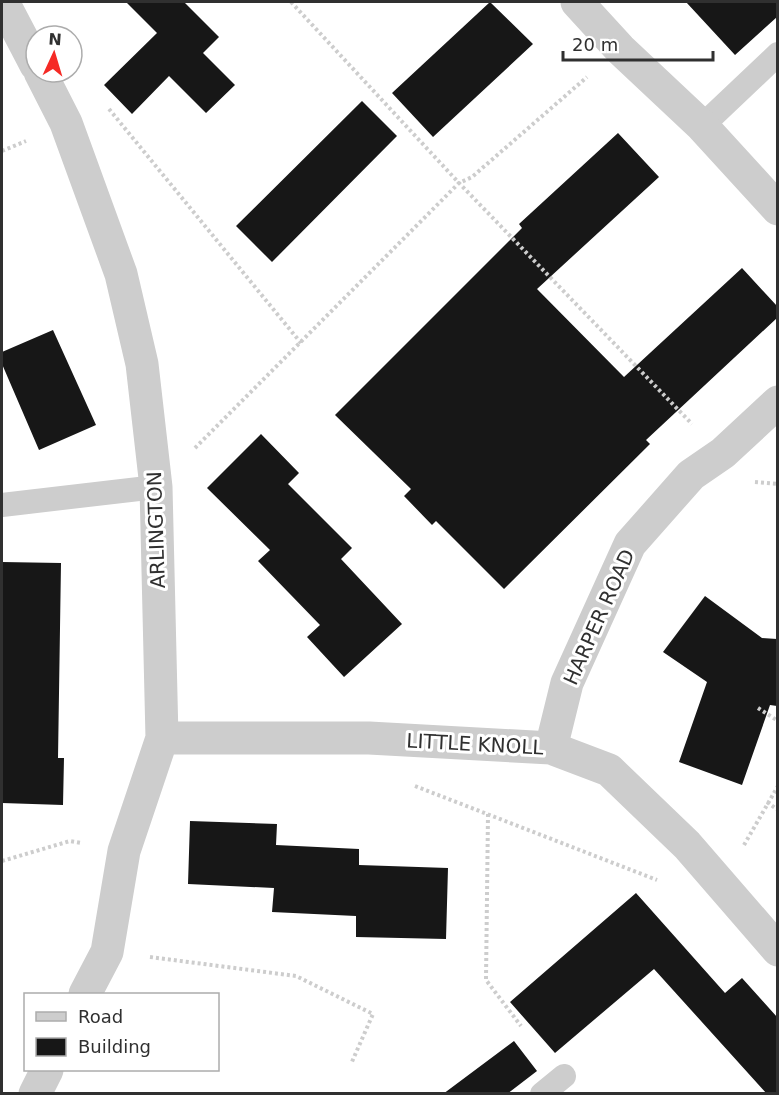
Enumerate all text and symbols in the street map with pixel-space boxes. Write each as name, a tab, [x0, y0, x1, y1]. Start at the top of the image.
north arrow	[24, 24, 84, 84]
scale bar	[563, 24, 713, 62]
text: N	[48, 30, 62, 49]
text: 20 m	[572, 34, 618, 55]
street label: ARLINGTON	[142, 471, 170, 589]
street label: HARPER ROAD	[558, 545, 640, 689]
street label: LITTLE KNOLL	[406, 728, 545, 760]
legend	[24, 993, 219, 1071]
text: Road	[78, 1006, 123, 1027]
text: Building	[78, 1036, 151, 1057]

